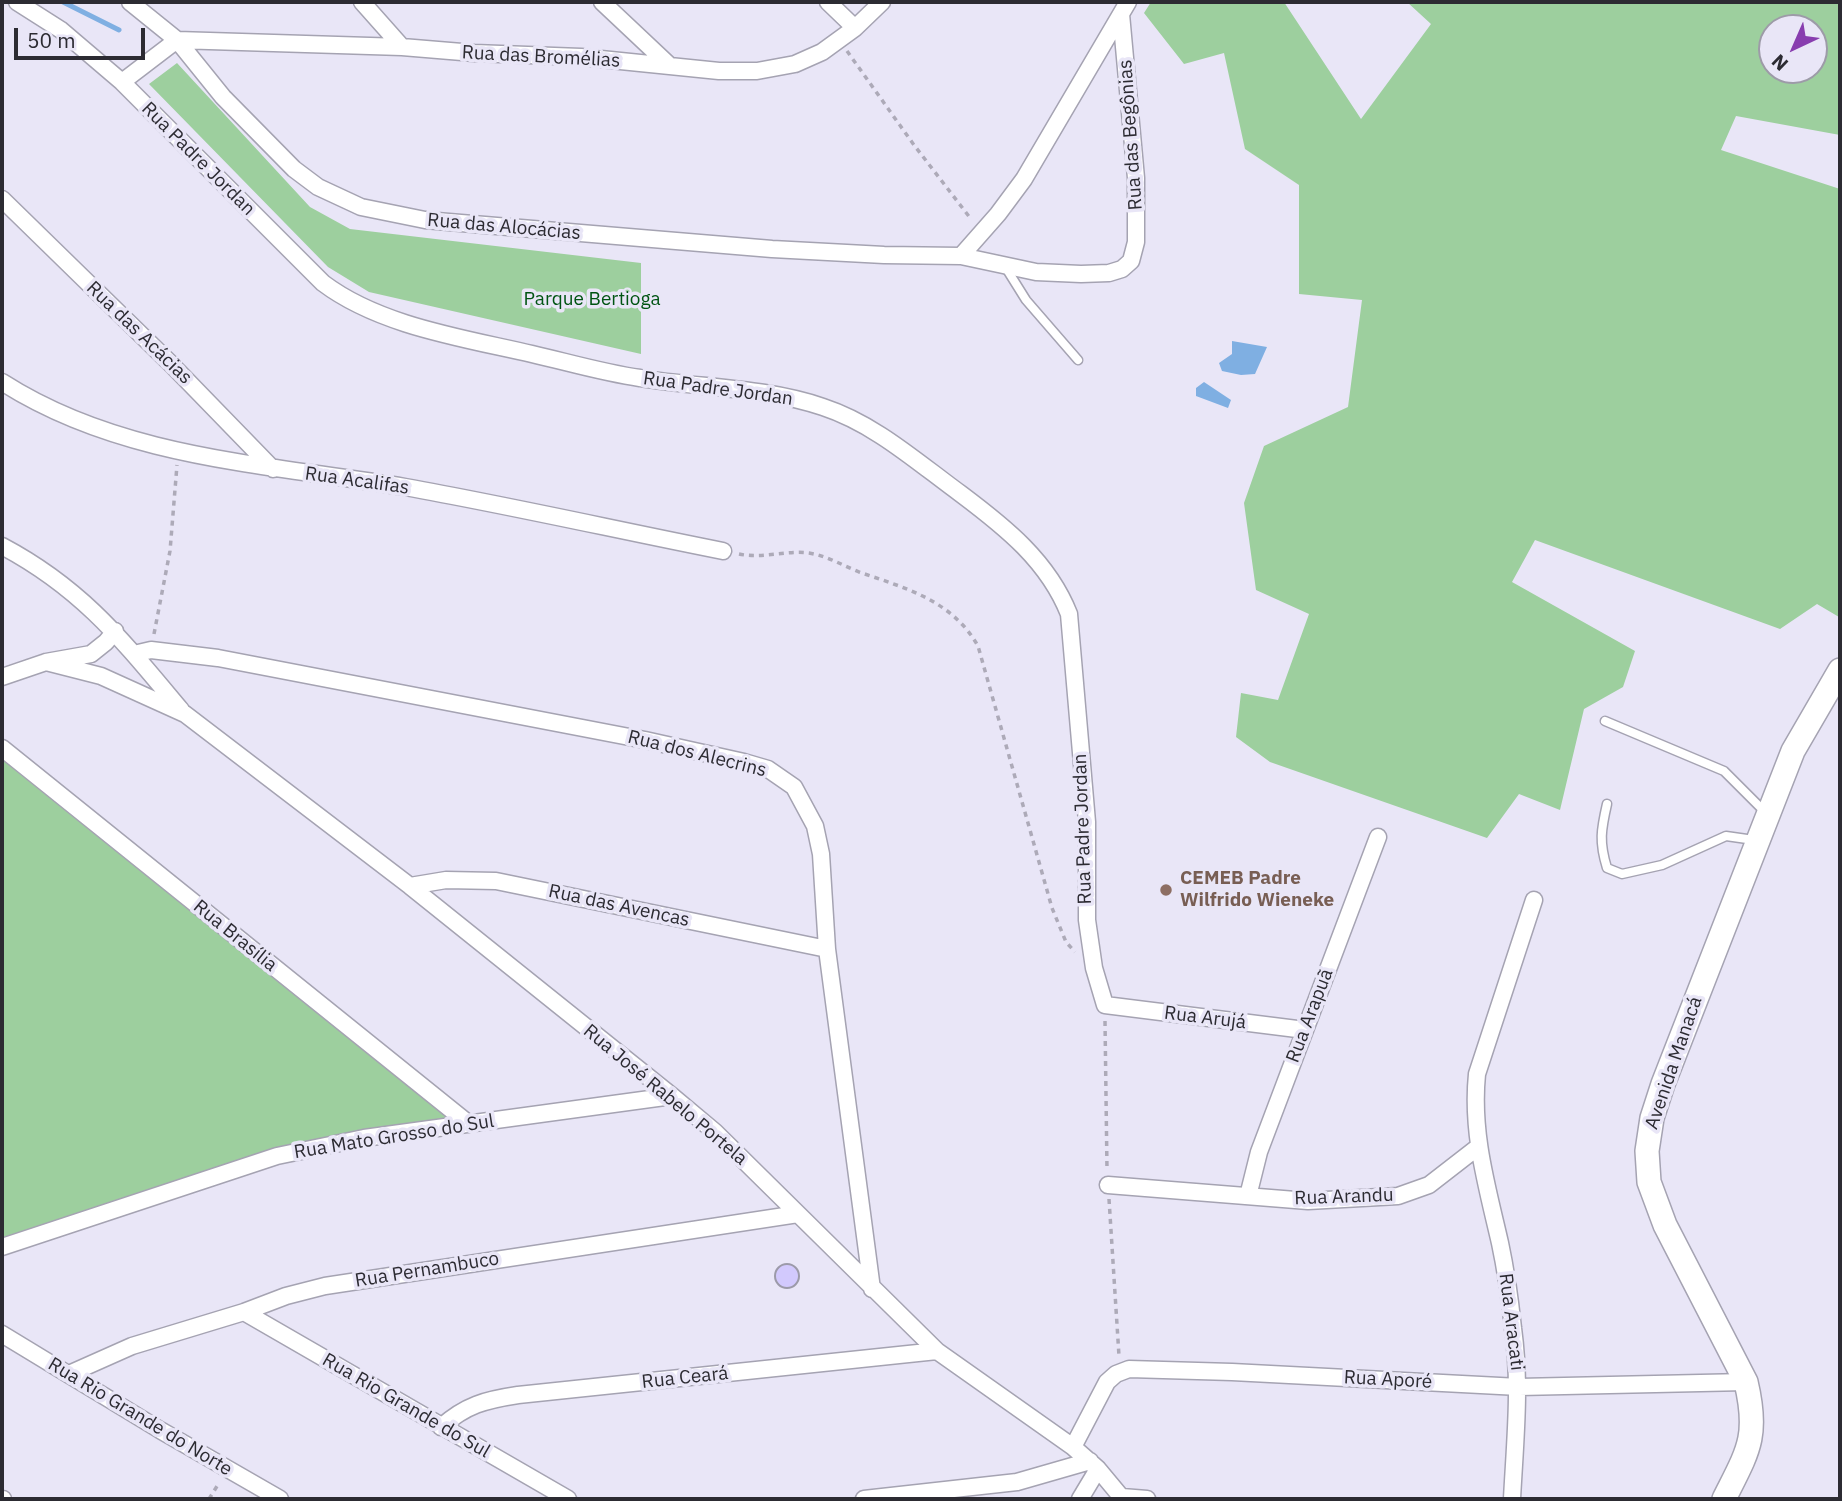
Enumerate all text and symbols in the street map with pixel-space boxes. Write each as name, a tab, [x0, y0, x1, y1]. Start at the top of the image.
scale bar	[18, 14, 149, 58]
north arrow	[1758, 14, 1828, 84]
text: 50 m	[27, 26, 76, 54]
street label: Rua das Bromélias	[461, 41, 621, 73]
text: N	[1767, 49, 1793, 76]
street label: Rua das Begônias	[1114, 59, 1148, 211]
street label: Rua Padre Jordan	[137, 98, 259, 220]
street label: Rua das Alocácias	[426, 209, 582, 245]
street label: Rua das Acácias	[81, 277, 197, 389]
park label: Parque Bertioga	[523, 289, 661, 311]
street label: Rua Padre Jordan	[642, 367, 794, 411]
street label: Rua Acalifas	[303, 462, 411, 500]
street label: Rua dos Alecrins	[625, 726, 769, 782]
street label: Rua Padre Jordan	[1069, 753, 1097, 905]
place label: CEMEB Padre Wilfrido Wieneke	[1180, 868, 1334, 912]
street label: Rua das Avencas	[546, 880, 692, 932]
marker: CEMEB Padre Wilfrido Wieneke	[1158, 882, 1174, 898]
street label: Rua Brasília	[189, 895, 281, 977]
street label: Rua Arapuã	[1282, 966, 1338, 1066]
street label: Avenida Manacá	[1641, 994, 1707, 1132]
street label: Rua Arujá	[1163, 1002, 1247, 1034]
street label: Rua José Rabelo Portela	[578, 1020, 752, 1170]
street label: Rua Mato Grosso do Sul	[292, 1110, 496, 1164]
street label: Rua Arandu	[1294, 1184, 1394, 1210]
street label: Rua Pernambuco	[353, 1247, 501, 1293]
street label: Rua Aracati	[1494, 1272, 1528, 1372]
street label: Rua Rio Grande do Sul	[318, 1349, 494, 1463]
street label: Rua Rio Grande do Norte	[44, 1353, 236, 1481]
street label: Rua Ceará	[641, 1362, 729, 1394]
street label: Rua Aporé	[1343, 1366, 1433, 1394]

